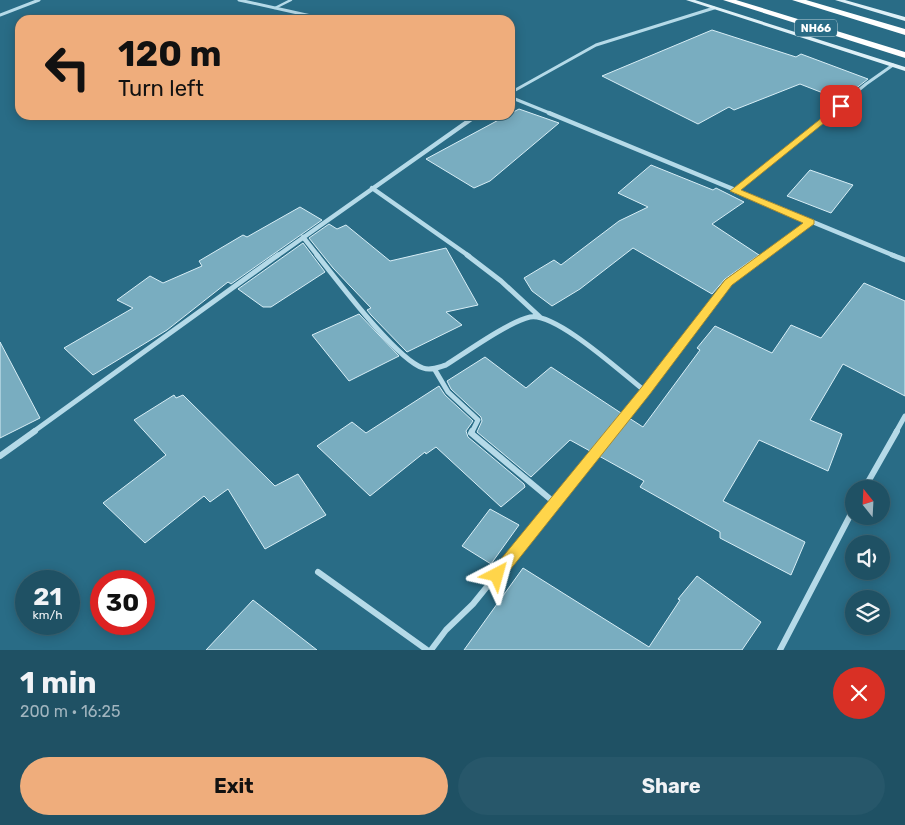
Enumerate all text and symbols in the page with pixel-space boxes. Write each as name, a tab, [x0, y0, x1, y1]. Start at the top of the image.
road number: NH66	[795, 19, 837, 36]
text: 120 m	[118, 33, 221, 75]
icon: left	[35, 35, 100, 100]
text: Turn left	[118, 75, 204, 102]
pin	[820, 85, 862, 127]
icon: arrive	[827, 92, 855, 120]
north arrow	[845, 480, 890, 525]
map controls	[845, 480, 890, 635]
button: sound	[845, 535, 890, 580]
position arrow	[470, 548, 522, 600]
speed limit sign: 30	[90, 570, 155, 635]
text: 21	[33, 582, 62, 611]
button: layers	[845, 590, 890, 635]
text: km/h	[33, 608, 62, 622]
text: 1 min	[20, 665, 97, 701]
button: close	[833, 667, 885, 719]
text: 200 m · 16:25	[20, 702, 120, 721]
button: Exit	[20, 757, 448, 815]
button: Share	[458, 757, 885, 815]

